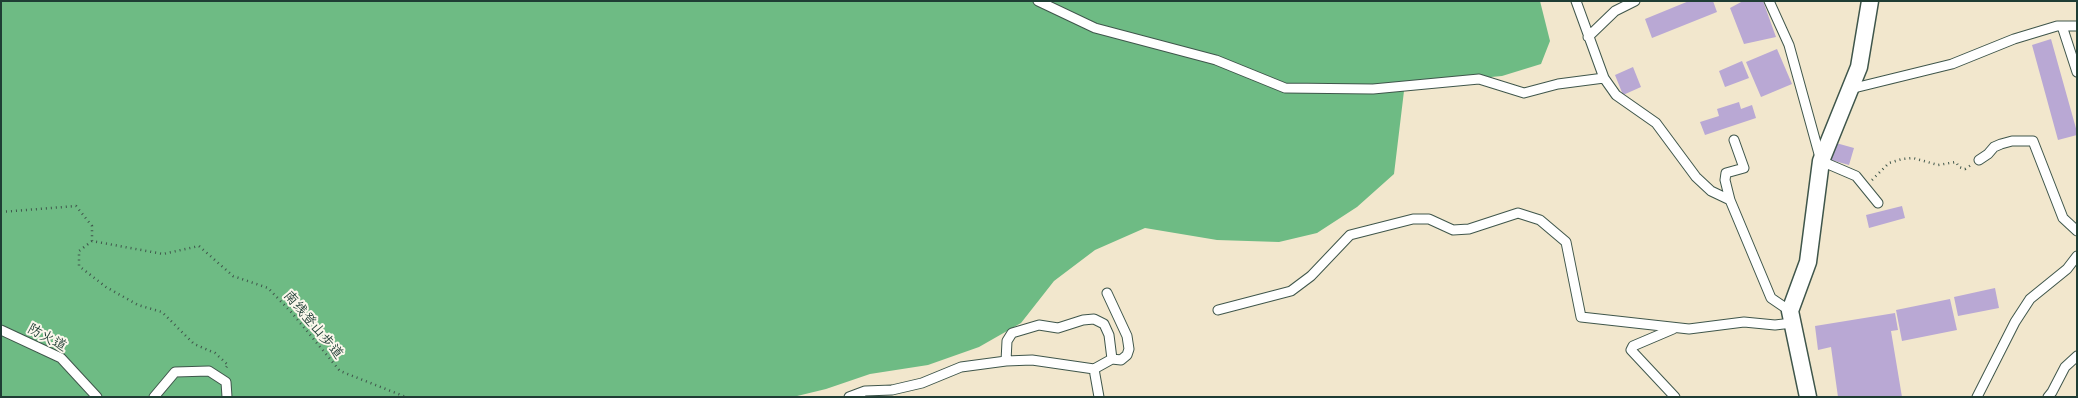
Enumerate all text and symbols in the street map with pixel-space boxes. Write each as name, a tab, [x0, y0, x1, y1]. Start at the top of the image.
street label: 南线登山步道	[280, 287, 346, 363]
street label: 防火道	[25, 321, 69, 355]

